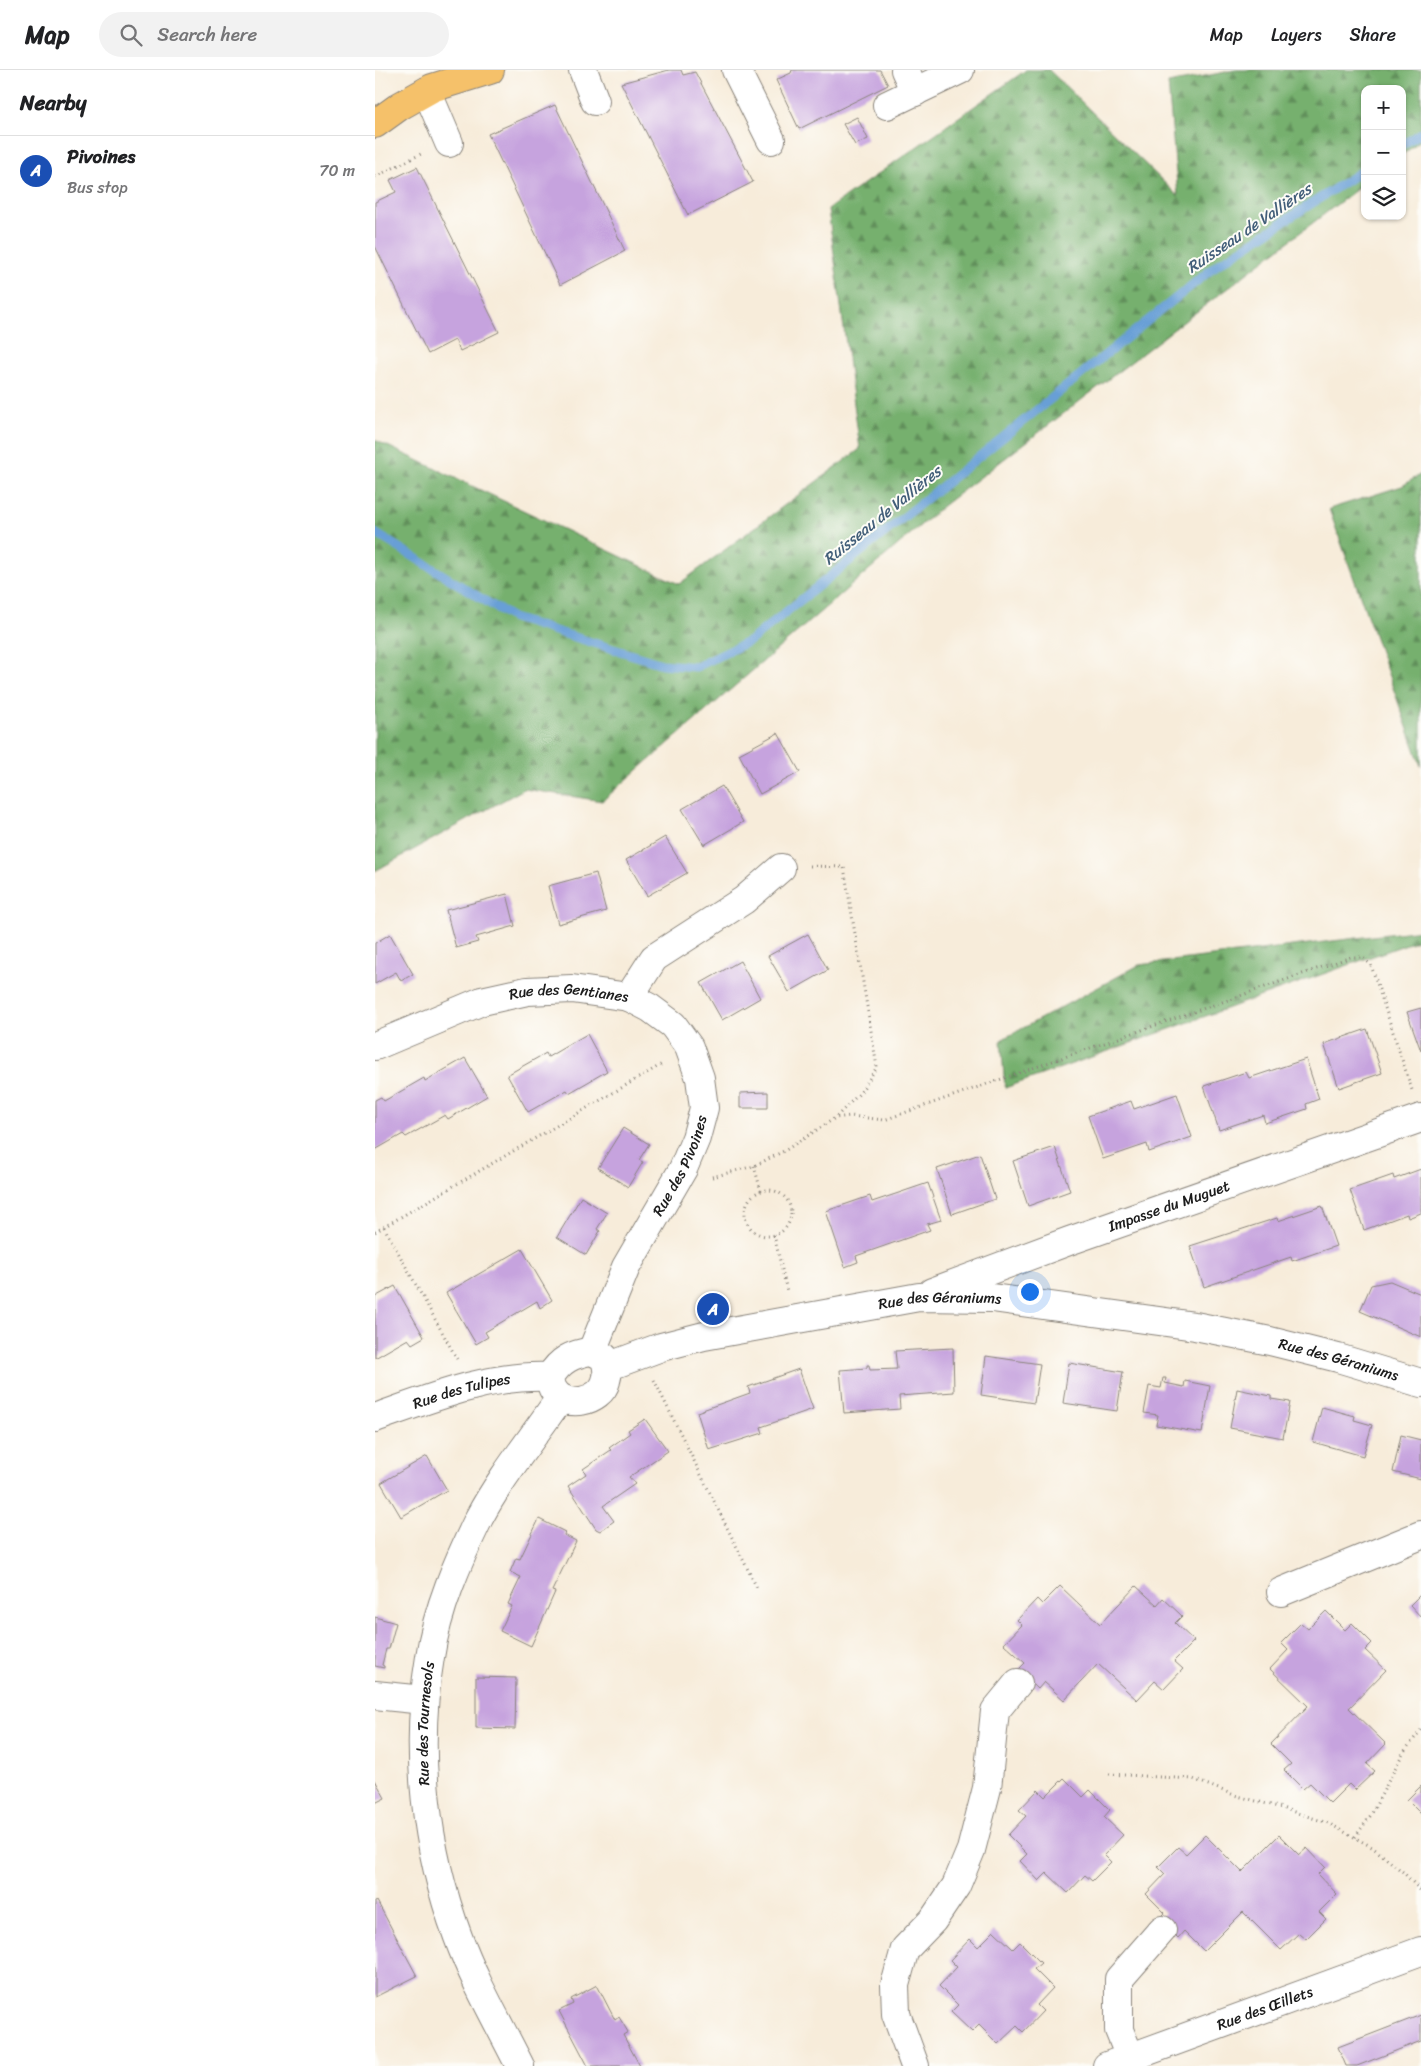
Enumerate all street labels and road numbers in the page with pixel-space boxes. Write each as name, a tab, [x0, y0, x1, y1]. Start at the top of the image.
street label: Rue des Gentianes	[506, 976, 631, 1010]
street label: Rue des Pivoines	[645, 1112, 715, 1221]
street label: Impasse du Muguet	[1104, 1173, 1234, 1240]
street label: Rue des Géraniums	[876, 1284, 1004, 1317]
street label: Rue des Géraniums	[1276, 1331, 1403, 1389]
street label: Rue des Tulipes	[409, 1366, 512, 1416]
street label: Rue des Tournesols	[410, 1659, 442, 1787]
street label: Rue des Œillets	[1213, 1978, 1317, 2038]

